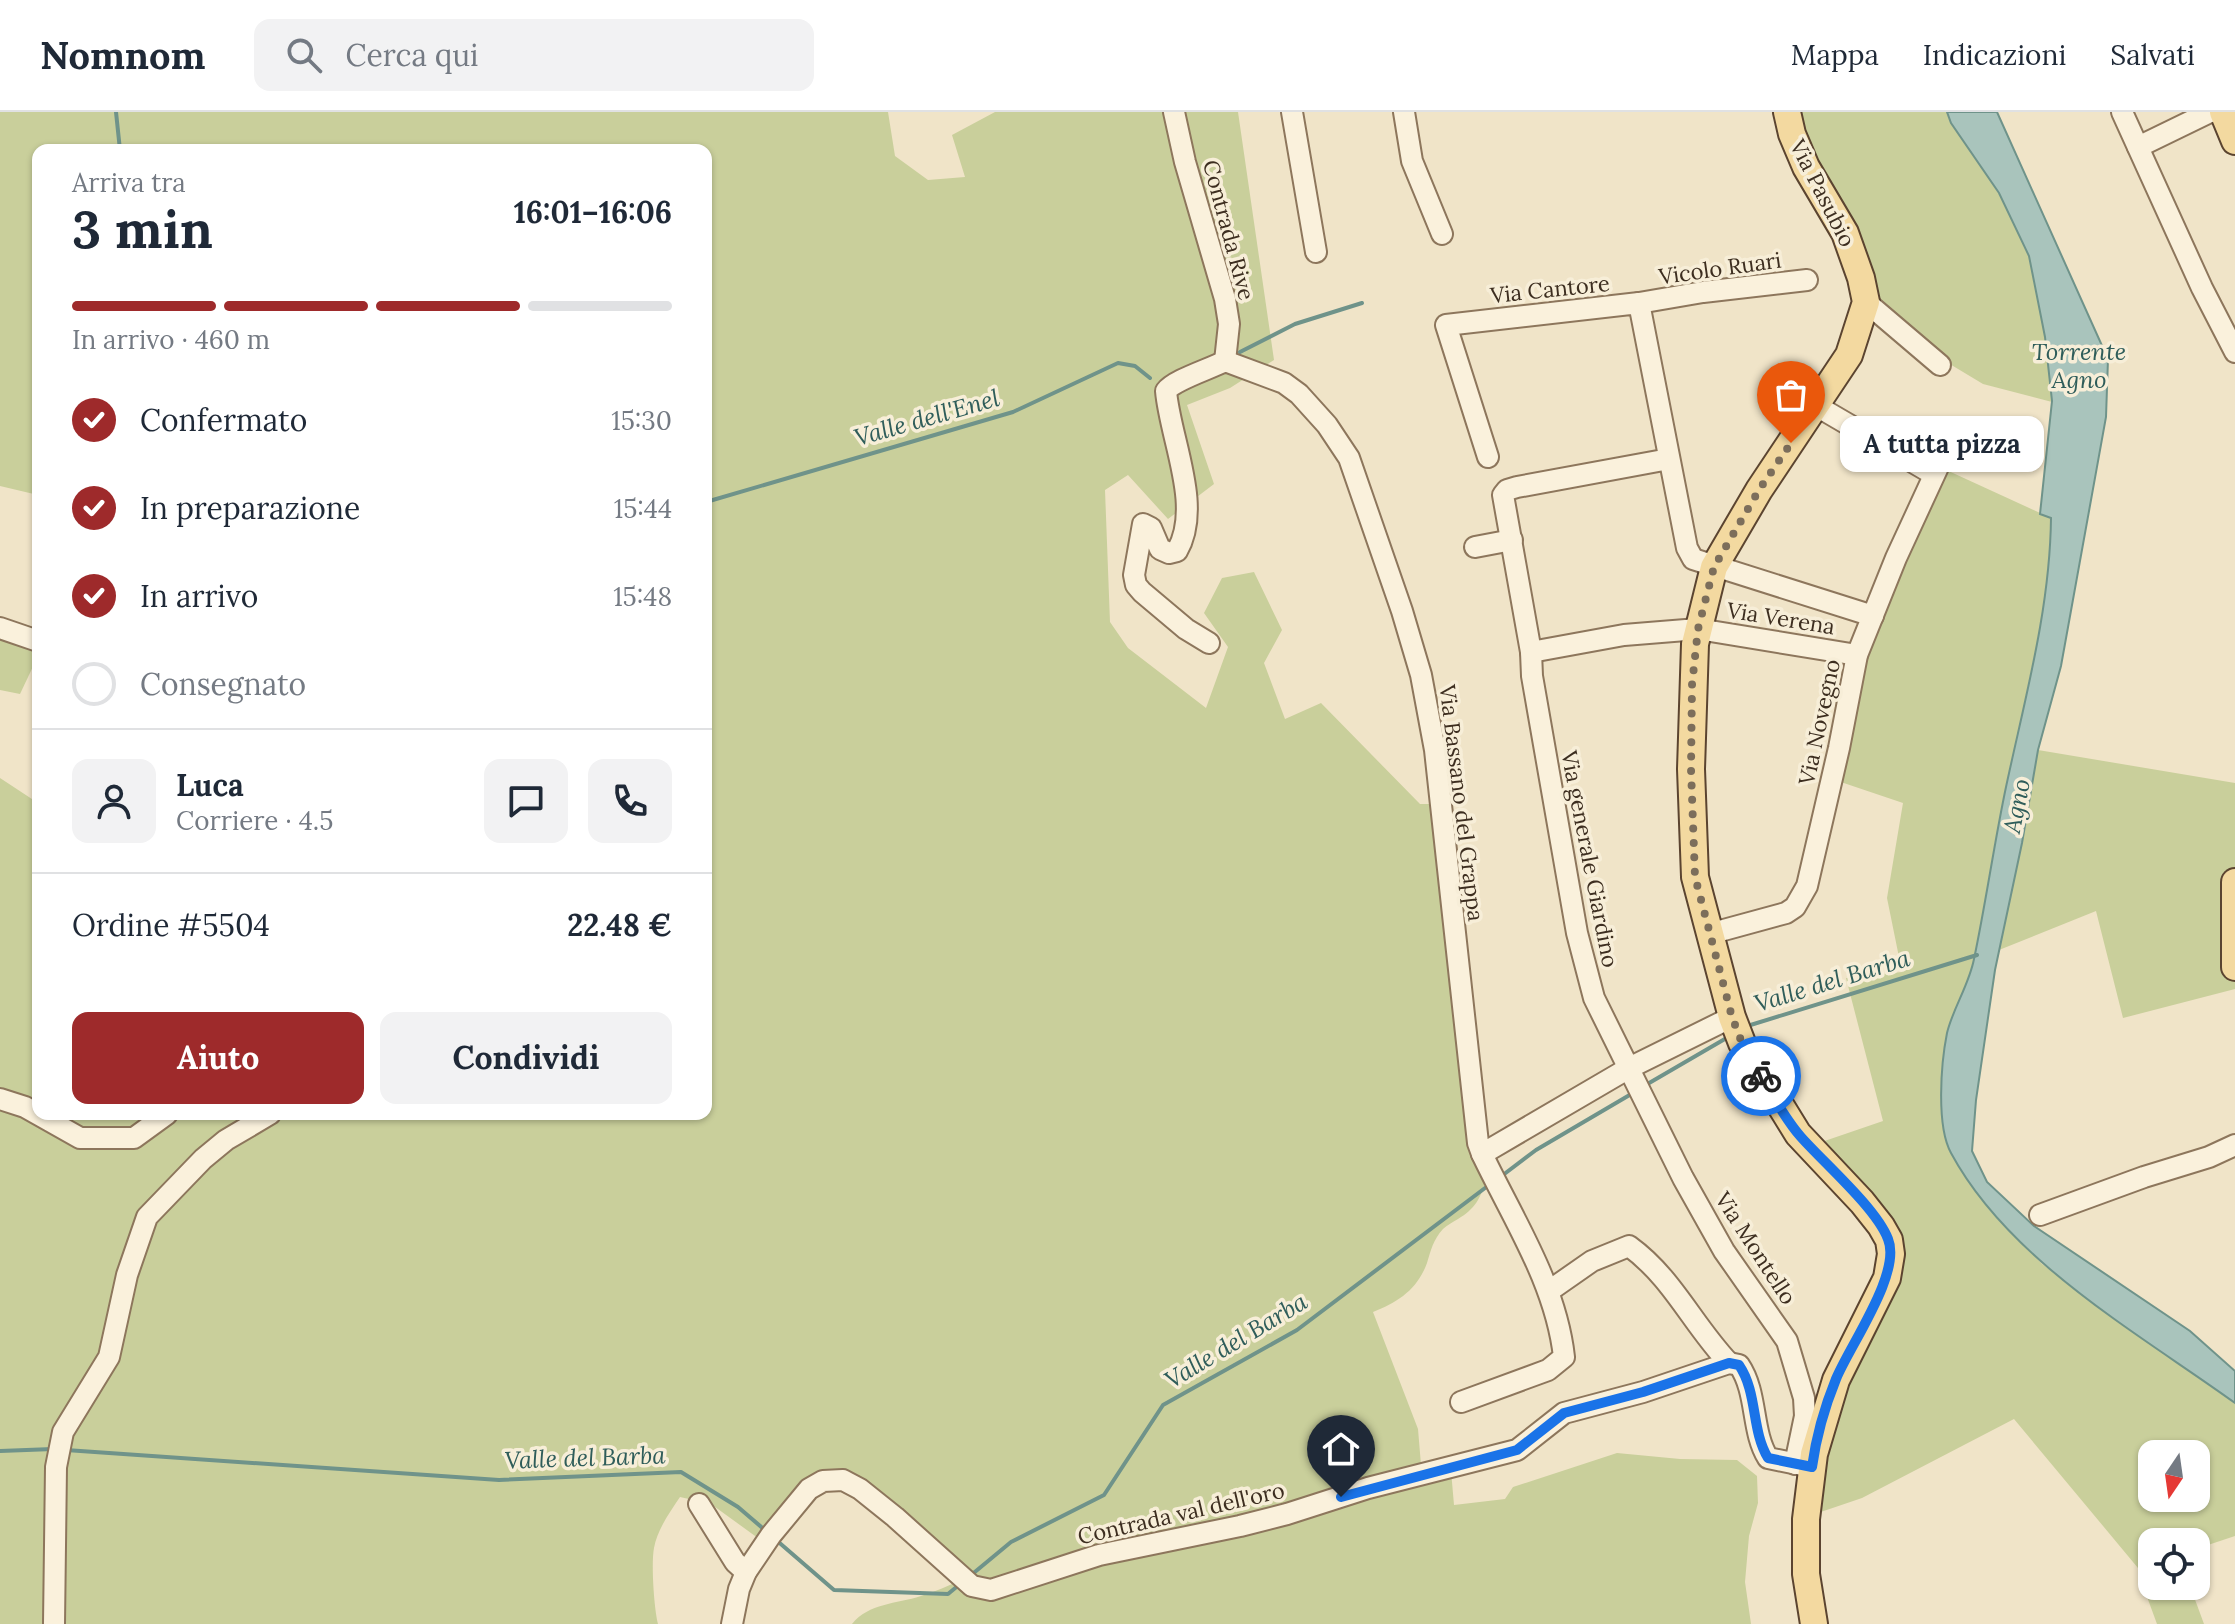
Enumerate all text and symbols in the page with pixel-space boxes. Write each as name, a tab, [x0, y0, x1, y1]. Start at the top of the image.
search box	[254, 19, 814, 91]
text: Nomnom	[40, 31, 206, 79]
icon: search	[282, 33, 326, 77]
text: Cerca qui	[346, 36, 478, 74]
text: Mappa	[1791, 37, 1879, 73]
text: Indicazioni	[1923, 37, 2066, 73]
text: Salvati	[2110, 37, 2195, 73]
street label: Via Pasubio	[1783, 134, 1862, 252]
street label: Contrada Rive	[1197, 157, 1261, 303]
text: Arriva tra	[72, 166, 186, 199]
text: 16:01–16:06	[514, 193, 672, 231]
text: 3 min	[72, 196, 213, 262]
street label: Vicolo Ruari	[1656, 246, 1783, 291]
street label: Via Cantore	[1488, 269, 1611, 309]
text: In arrivo · 460 m	[72, 323, 270, 356]
water label: Torrente Agno	[2032, 336, 2126, 395]
pin	[1757, 361, 1825, 443]
icon: bag	[1769, 373, 1813, 417]
water label: Valle dell'Enel	[851, 382, 1003, 453]
icon: check	[72, 398, 116, 442]
text: Confermato	[140, 401, 307, 439]
text: 15:30	[611, 404, 672, 437]
callout: A tutta pizza	[1839, 415, 2043, 471]
text: A tutta pizza	[1863, 427, 2021, 460]
icon: check	[72, 486, 116, 530]
text: In preparazione	[140, 489, 360, 527]
text: 15:44	[614, 492, 672, 525]
icon: check	[72, 574, 116, 618]
text: In arrivo	[140, 577, 258, 615]
text: 15:48	[613, 580, 672, 613]
street label: Via Verena	[1724, 596, 1837, 640]
street label: Via Novegno	[1792, 656, 1846, 788]
text: Consegnato	[140, 665, 306, 703]
street label: Via Bassano del Grappa	[1433, 682, 1490, 923]
street label: Via generale Giardino	[1555, 747, 1625, 970]
button: person	[72, 759, 156, 843]
button: chat	[484, 759, 568, 843]
button: phone	[588, 759, 672, 843]
text: Luca	[176, 766, 244, 804]
water label: Agno	[1996, 776, 2037, 837]
text: Corriere · 4.5	[176, 804, 333, 837]
text: Ordine #5504	[72, 906, 270, 944]
text: 22.48 €	[567, 906, 672, 944]
water label: Valle del Barba	[1750, 942, 1914, 1019]
button: Aiuto	[72, 1012, 364, 1104]
button: Condividi	[380, 1012, 672, 1104]
courier	[1721, 1036, 1801, 1116]
icon: bike	[1739, 1054, 1783, 1098]
street label: Via Montello	[1709, 1186, 1803, 1310]
water label: Valle del Barba	[1159, 1285, 1313, 1395]
pin	[1307, 1415, 1375, 1497]
icon: home	[1319, 1427, 1363, 1471]
water label: Valle del Barba	[504, 1439, 667, 1476]
north arrow	[2138, 1440, 2210, 1512]
map controls	[2138, 1440, 2210, 1600]
street label: Contrada val dell'oro	[1075, 1476, 1287, 1550]
button: locate	[2138, 1528, 2210, 1600]

